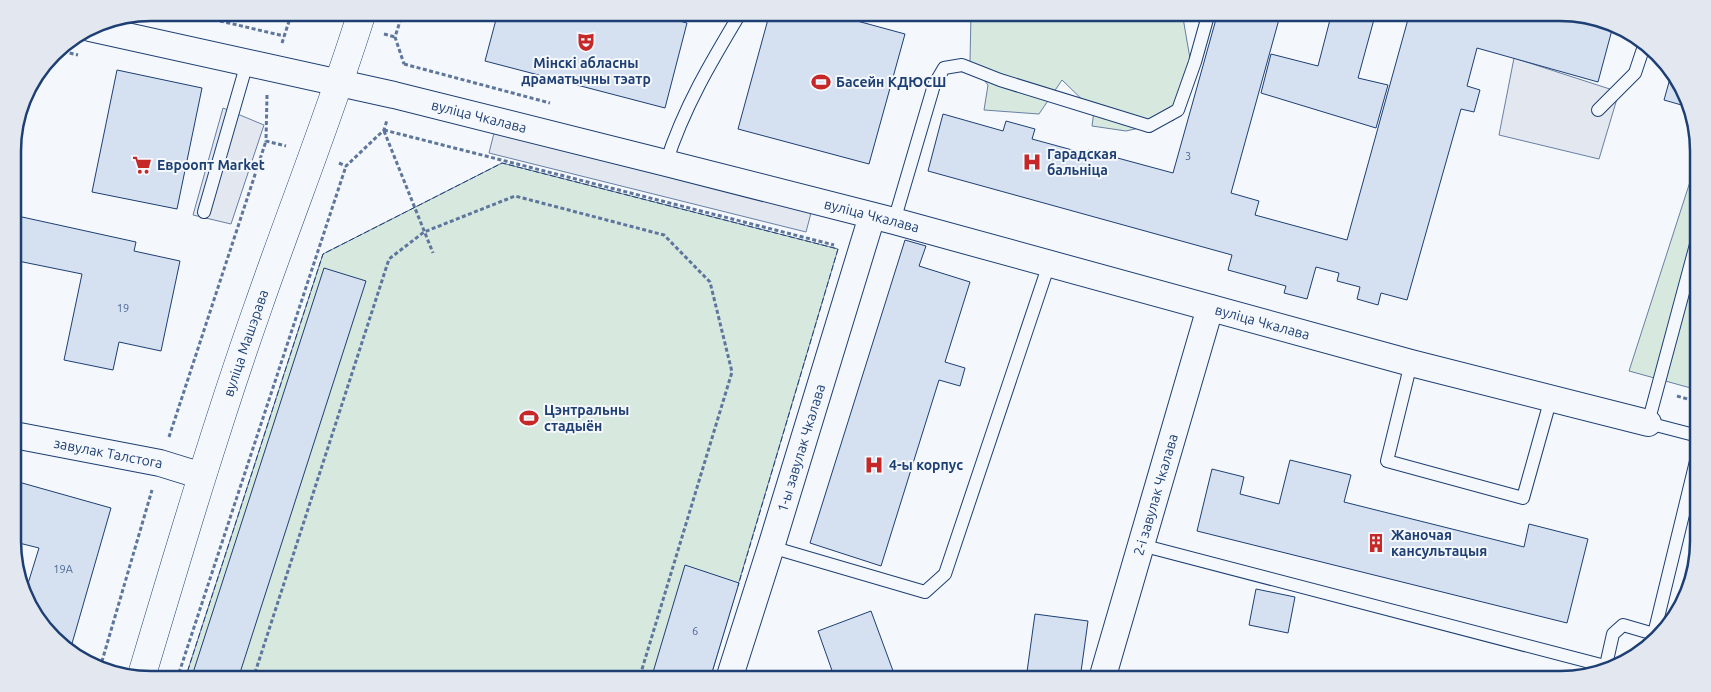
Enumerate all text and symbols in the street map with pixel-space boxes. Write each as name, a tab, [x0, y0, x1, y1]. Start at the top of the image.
theatre icon: Мінскі абласны драматычны тэатр	[575, 31, 597, 53]
place label: Мінскі абласны драматычны тэатр	[521, 55, 651, 87]
sports icon: Басейн КДЮСШ	[810, 71, 832, 93]
place label: Басейн КДЮСШ	[836, 74, 946, 90]
street label: вуліца Чкалава	[430, 97, 528, 136]
place label: Гарадская бальніца	[1047, 146, 1117, 178]
house number: 3	[1185, 150, 1191, 162]
hospital icon: Гарадская бальніца	[1021, 151, 1043, 173]
supermarket icon: Евроопт Market	[131, 154, 153, 176]
place label: Евроопт Market	[157, 157, 265, 173]
street label: вуліца Чкалава	[822, 196, 921, 236]
street label: вуліца Машэрава	[220, 287, 272, 399]
house number: 19	[117, 302, 129, 314]
street label: вуліца Чкалава	[1213, 302, 1312, 343]
street label: 1-ы завулак Чкалава	[774, 382, 828, 514]
place label: Цэнтральны стадыён	[544, 402, 629, 434]
sports icon: Цэнтральны стадыён	[518, 407, 540, 429]
street label: 2-і завулак Чкалава	[1130, 432, 1181, 557]
street label: завулак Талстога	[52, 435, 164, 471]
hospital icon: 4-ы корпус	[863, 454, 885, 476]
place label: 4-ы корпус	[889, 457, 963, 473]
place label: Жаночая кансультацыя	[1391, 527, 1487, 559]
building icon: Жаночая кансультацыя	[1365, 532, 1387, 554]
house number: 19А	[53, 563, 74, 575]
house number: 6	[692, 625, 698, 637]

